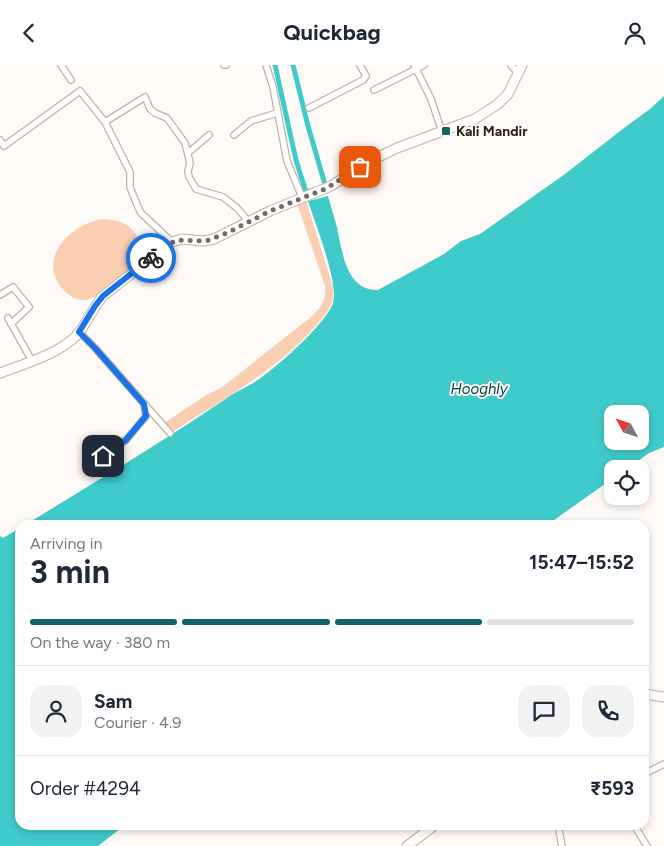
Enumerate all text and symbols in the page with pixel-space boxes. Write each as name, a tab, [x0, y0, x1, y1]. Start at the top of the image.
icon: back	[15, 19, 43, 47]
text: Quickbag	[283, 19, 381, 46]
icon: person	[621, 19, 649, 47]
place label: Kali Mandir	[456, 123, 528, 140]
marker: Kali Mandir	[440, 125, 452, 137]
pin	[339, 146, 381, 188]
icon: bag	[346, 153, 374, 181]
courier	[126, 233, 176, 283]
icon: bike	[137, 244, 165, 272]
water label: Hooghly	[450, 380, 509, 398]
north arrow	[604, 405, 649, 450]
map controls	[604, 405, 649, 505]
pin	[82, 435, 124, 477]
icon: home	[89, 442, 117, 470]
button: locate	[604, 460, 649, 505]
text: Arriving in	[30, 534, 102, 553]
text: 15:47–15:52	[529, 551, 634, 574]
text: 3 min	[30, 553, 110, 591]
text: On the way · 380 m	[30, 633, 170, 652]
button: person	[30, 685, 82, 737]
button: chat	[518, 685, 570, 737]
button: phone	[582, 685, 634, 737]
text: Sam	[94, 690, 132, 713]
text: Courier · 4.9	[94, 713, 181, 732]
text: Order #4294	[30, 777, 141, 800]
text: ₹593	[590, 777, 634, 800]

